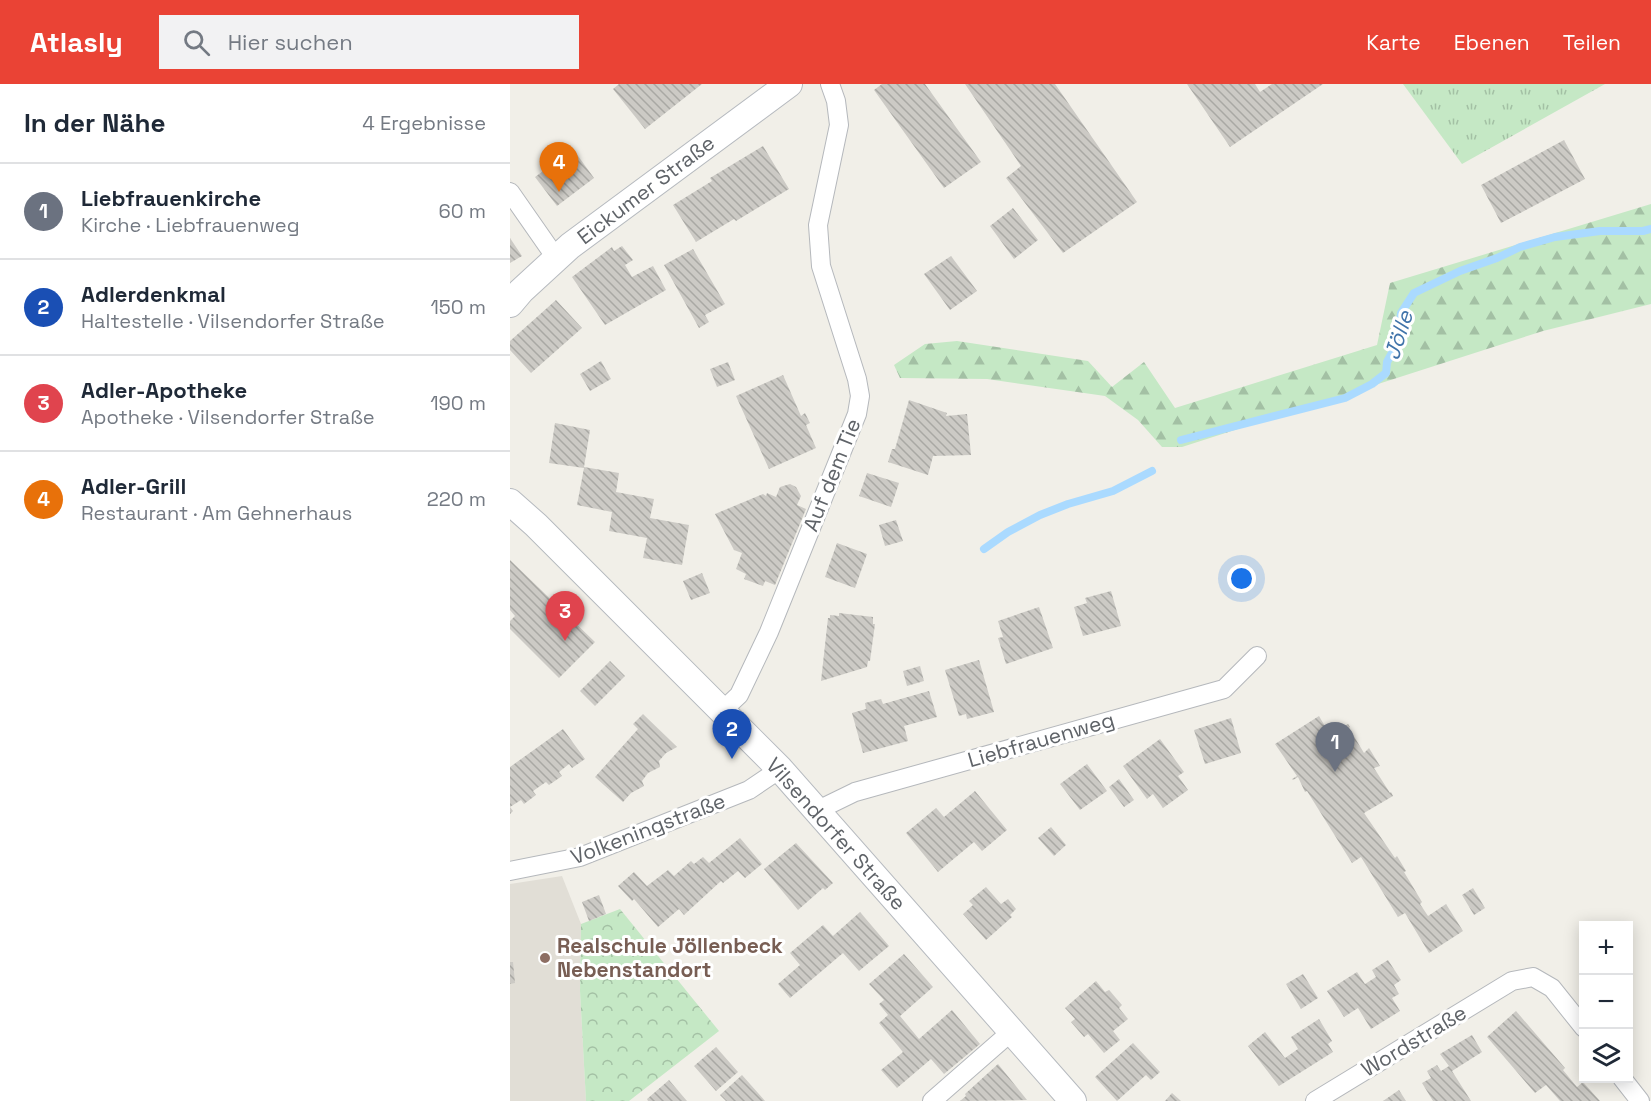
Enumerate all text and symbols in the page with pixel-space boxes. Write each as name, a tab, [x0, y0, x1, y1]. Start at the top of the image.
search box	[159, 15, 579, 69]
text: Atlasly	[30, 24, 123, 60]
icon: search	[180, 26, 213, 59]
text: Hier suchen	[228, 28, 353, 56]
text: Karte	[1366, 29, 1421, 56]
text: Ebenen	[1454, 29, 1530, 56]
text: Teilen	[1563, 29, 1621, 56]
text: In der Nähe	[24, 106, 165, 140]
text: 4 Ergebnisse	[362, 110, 486, 136]
street label: Eickumer Straße	[572, 129, 720, 250]
pin: 4	[539, 142, 578, 192]
text: Liebfrauenkirche	[81, 184, 261, 212]
text: 1	[39, 198, 48, 224]
text: 60 m	[439, 198, 486, 224]
text: Kirche · Liebfrauenweg	[81, 212, 300, 238]
text: Adlerdenkmal	[81, 280, 226, 308]
text: 2	[38, 294, 49, 320]
text: 150 m	[431, 294, 486, 320]
water label: Jölle	[1377, 306, 1419, 363]
text: Haltestelle · Vilsendorfer Straße	[81, 308, 385, 334]
text: Adler-Apotheke	[81, 376, 247, 404]
text: 3	[37, 390, 50, 416]
text: 190 m	[430, 390, 486, 416]
text: Apotheke · Vilsendorfer Straße	[81, 404, 375, 430]
street label: Auf dem Tie	[797, 414, 866, 535]
text: Adler-Grill	[81, 472, 186, 500]
text: 4	[37, 486, 50, 512]
text: 220 m	[427, 486, 486, 512]
text: Restaurant · Am Gehnerhaus	[81, 500, 352, 526]
your location	[1227, 564, 1256, 593]
pin: 3	[546, 592, 584, 641]
street label: Liebfrauenweg	[964, 706, 1117, 773]
pin: 2	[712, 710, 752, 759]
pin: 1	[1316, 722, 1354, 772]
street label: Vilsendorfer Straße	[761, 752, 912, 916]
street label: Volkeningstraße	[567, 787, 729, 870]
map controls	[1579, 921, 1633, 1083]
button: +	[1579, 921, 1633, 975]
place label: Realschule Jöllenbeck Nebenstandort	[557, 932, 783, 983]
marker: Realschule Jöllenbeck Nebenstandort	[538, 951, 552, 965]
button: −	[1579, 975, 1633, 1029]
street label: Wordstraße	[1356, 999, 1471, 1082]
button: layers	[1579, 1029, 1633, 1083]

